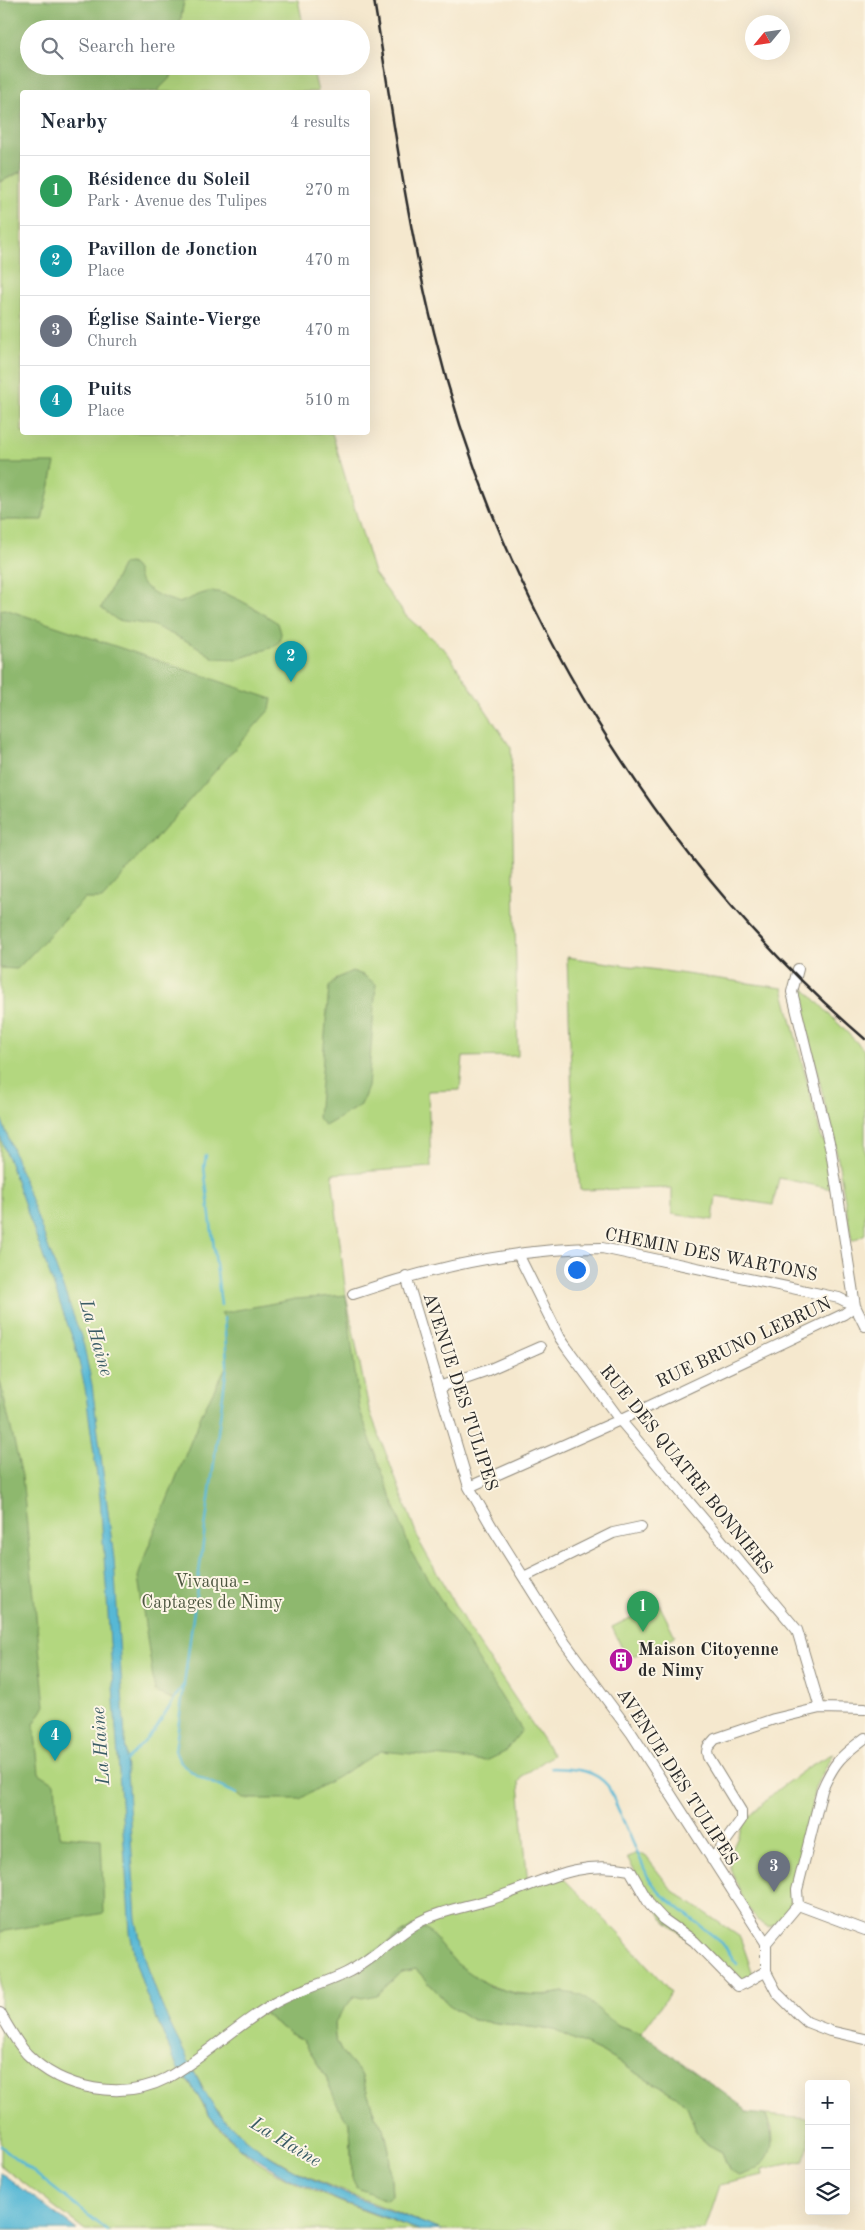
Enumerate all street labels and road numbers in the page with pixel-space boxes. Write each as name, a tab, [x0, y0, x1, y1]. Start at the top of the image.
street label: CHEMIN DES WARTONS	[603, 1226, 819, 1284]
street label: AVENUE DES TULIPES	[419, 1291, 501, 1493]
street label: RUE BRUNO LEBRUN	[654, 1294, 834, 1392]
street label: RUE DES QUATRE BONNIERS	[596, 1362, 776, 1578]
street label: AVENUE DES TULIPES	[613, 1685, 741, 1869]

